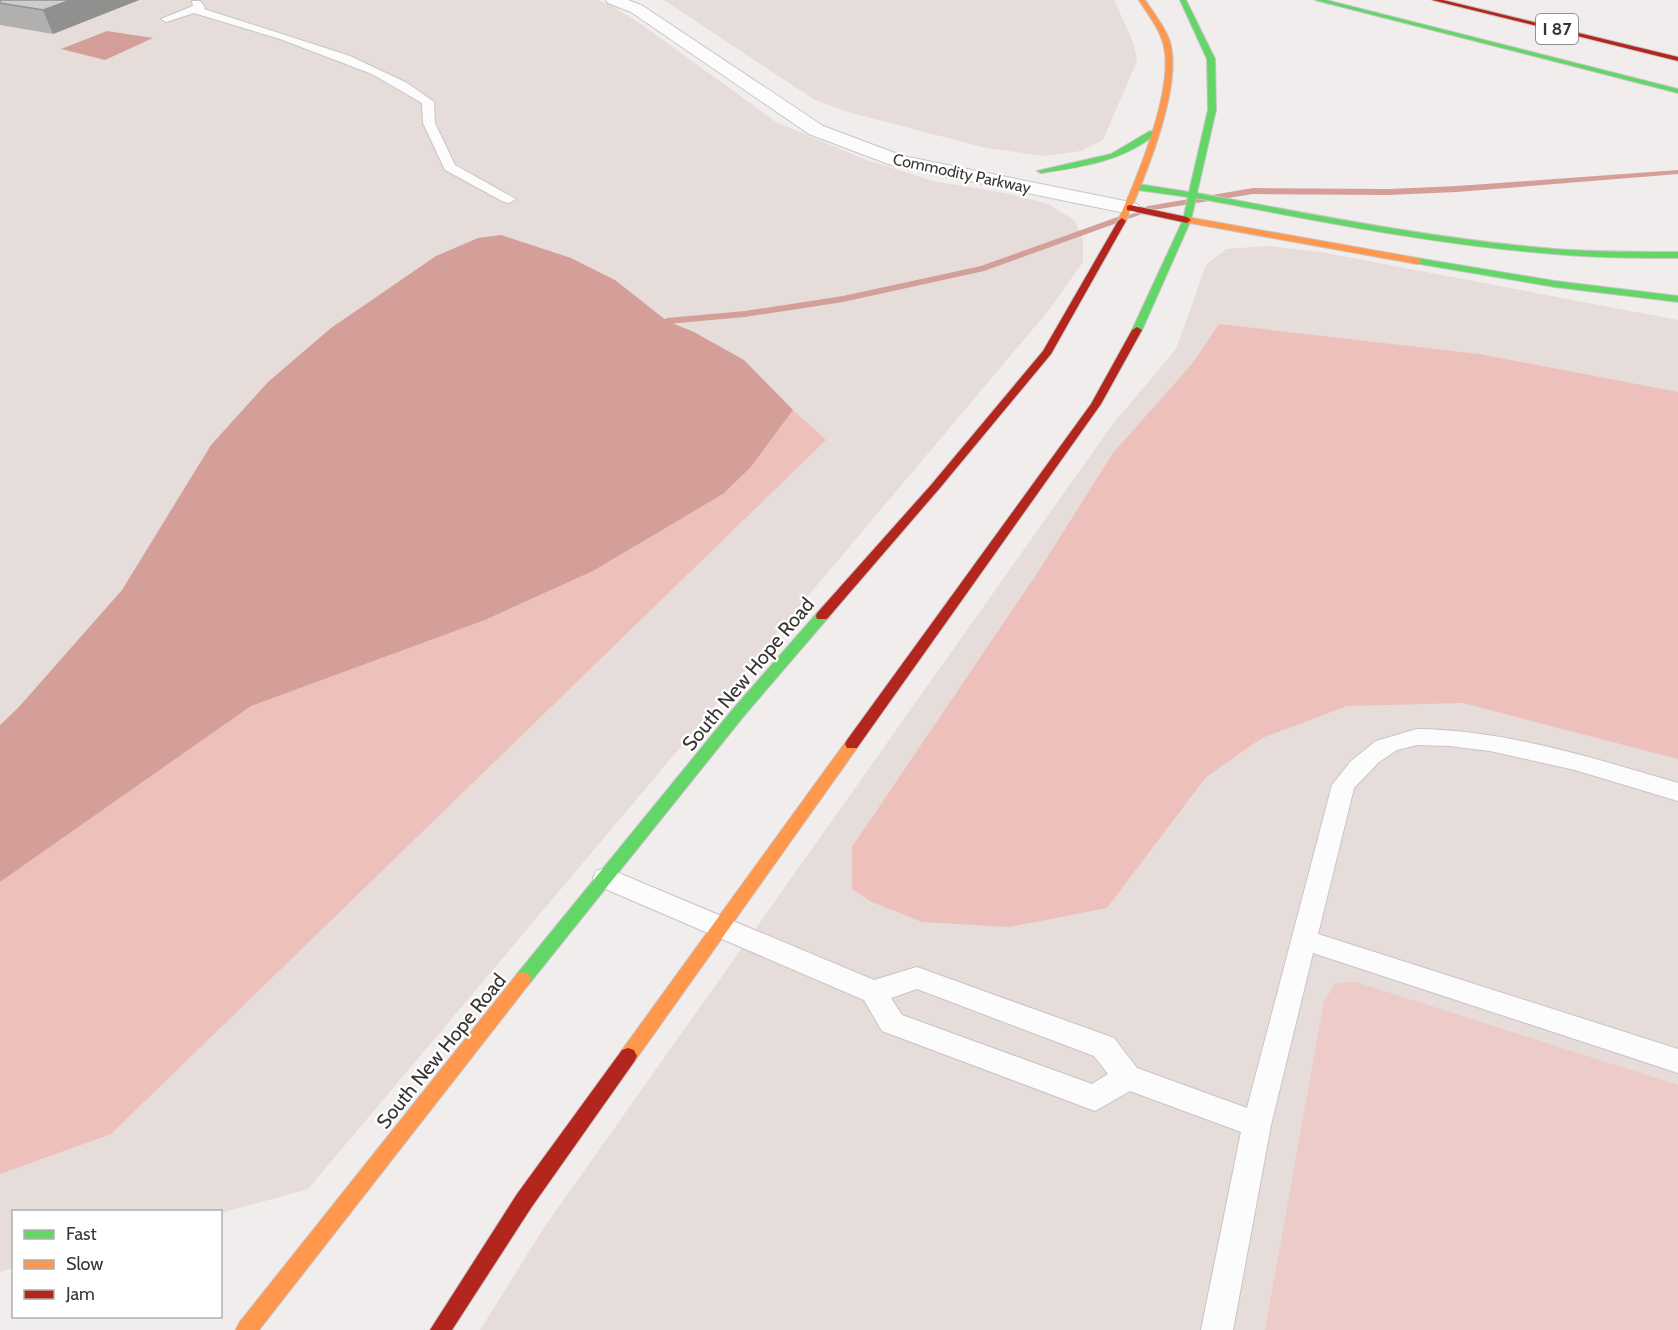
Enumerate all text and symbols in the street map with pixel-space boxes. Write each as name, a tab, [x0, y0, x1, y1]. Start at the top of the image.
road number: I 87	[1536, 14, 1578, 44]
street label: Commodity Parkway	[891, 150, 1033, 197]
street label: South New Hope Road	[677, 593, 819, 755]
street label: South New Hope Road	[371, 969, 511, 1133]
legend	[12, 1210, 222, 1318]
text: Fast	[66, 1223, 97, 1245]
text: Slow	[66, 1253, 103, 1275]
text: Jam	[65, 1283, 95, 1305]

